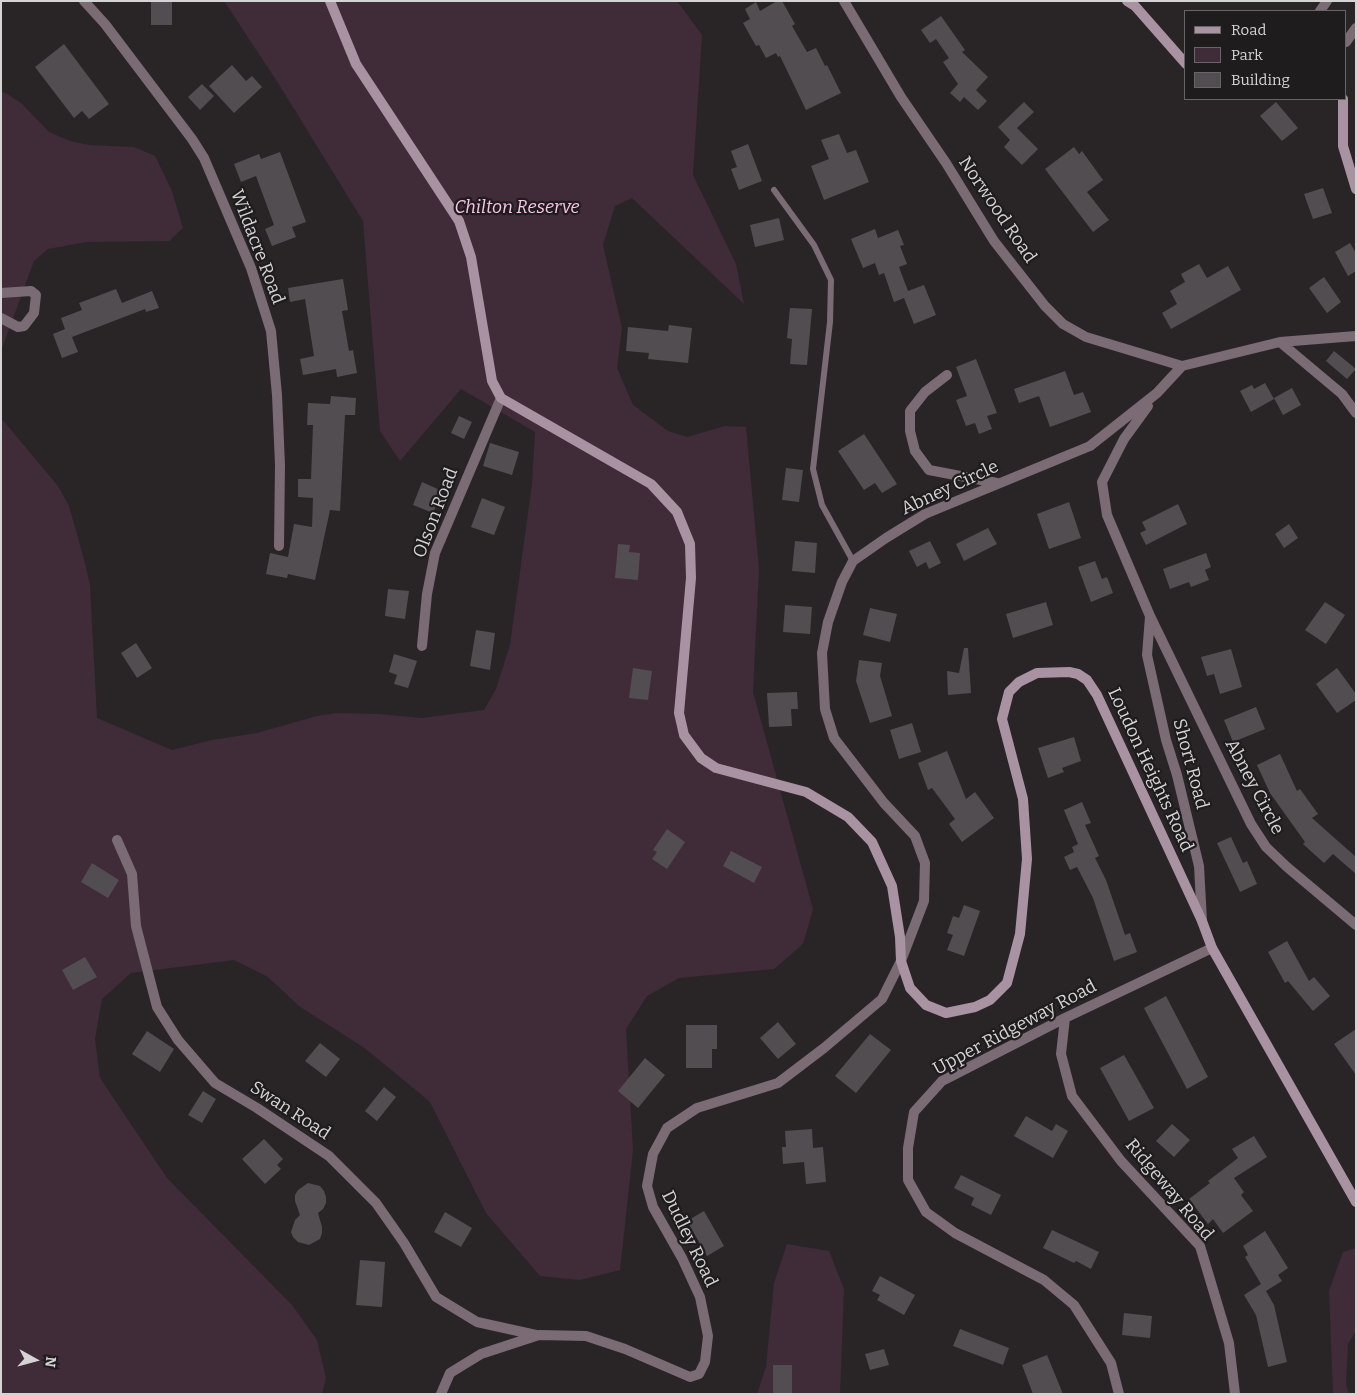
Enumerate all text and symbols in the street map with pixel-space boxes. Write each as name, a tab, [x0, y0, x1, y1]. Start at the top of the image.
legend	[1184, 10, 1347, 100]
text: Road	[1231, 21, 1266, 39]
text: Park	[1231, 46, 1263, 64]
text: Building	[1231, 71, 1290, 89]
street label: Norwood Road	[953, 153, 1041, 267]
street label: Wildacre Road	[225, 187, 289, 307]
park label: Chilton Reserve	[455, 197, 579, 219]
street label: Abney Circle	[898, 456, 1002, 520]
street label: Olson Road	[409, 465, 463, 561]
street label: Loudon Heights Road	[1103, 685, 1197, 855]
street label: Short Road	[1168, 716, 1212, 812]
street label: Abney Circle	[1220, 736, 1288, 838]
street label: Upper Ridgeway Road	[930, 976, 1100, 1080]
street label: Swan Road	[246, 1077, 334, 1145]
street label: Ridgeway Road	[1120, 1135, 1218, 1245]
street label: Dudley Road	[656, 1187, 722, 1291]
north arrow	[10, 1335, 60, 1385]
text: N	[41, 1355, 59, 1368]

